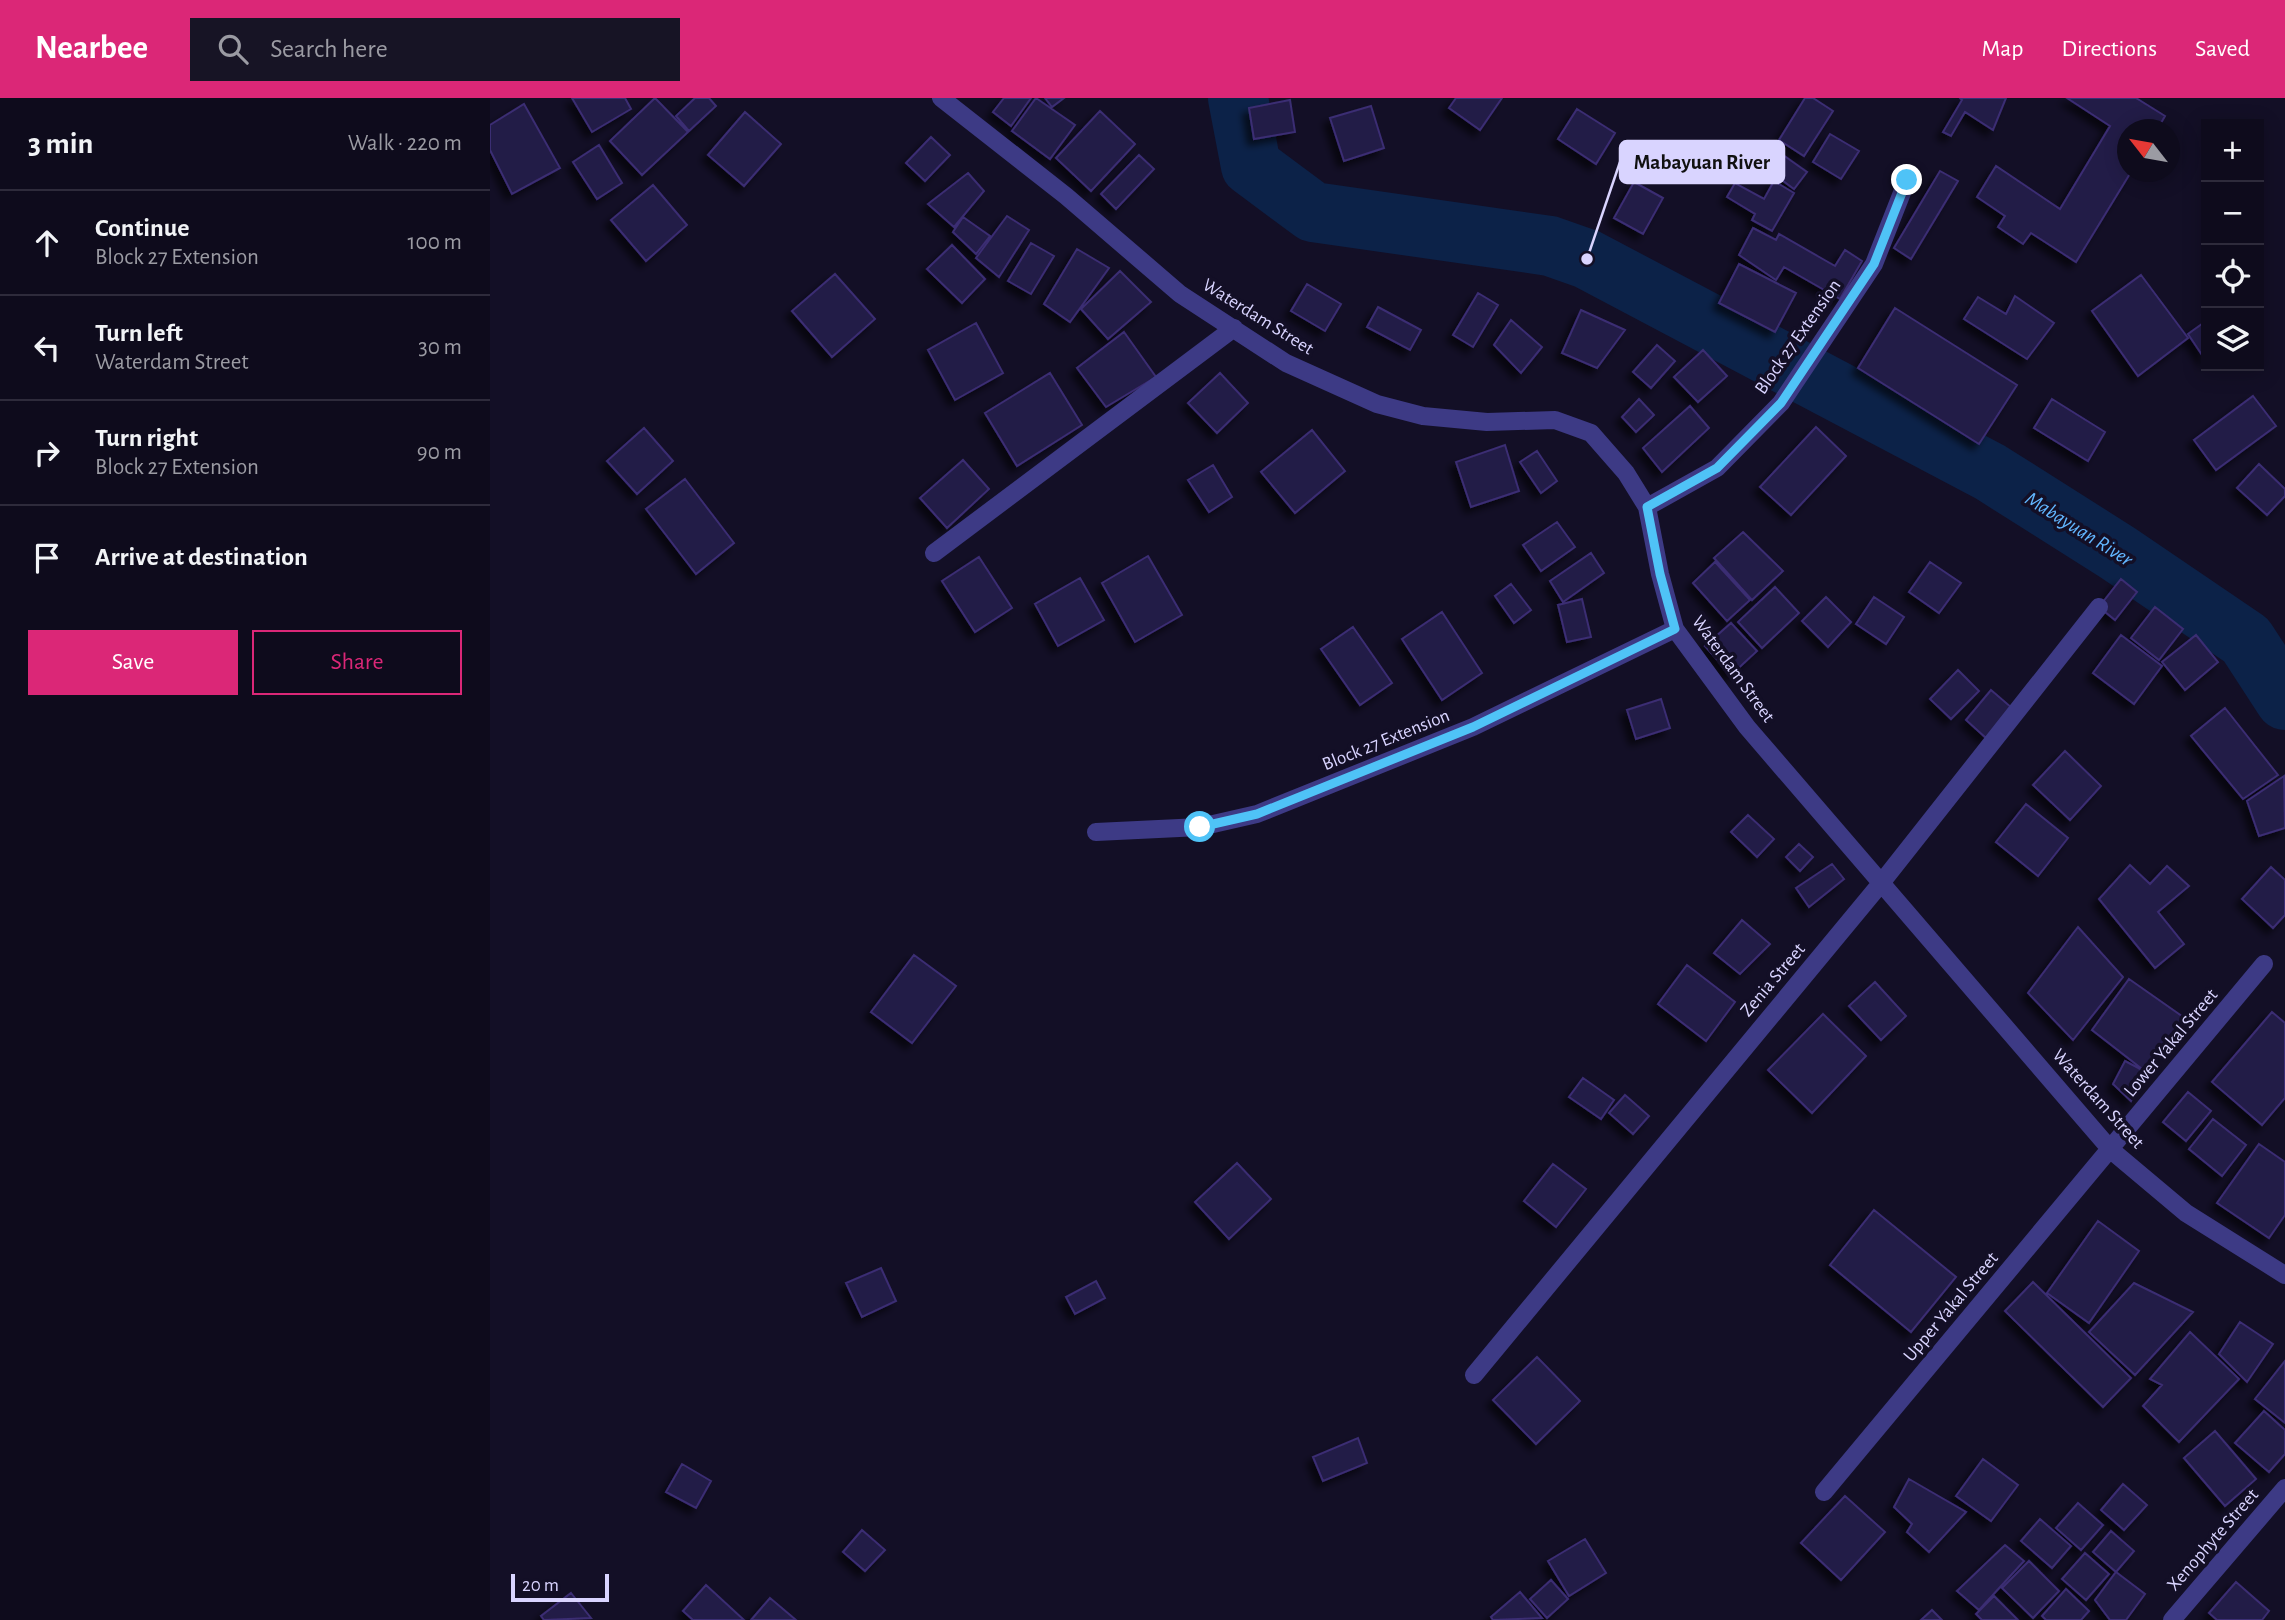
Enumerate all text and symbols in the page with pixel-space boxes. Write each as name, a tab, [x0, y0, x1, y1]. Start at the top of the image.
search box	[190, 18, 680, 81]
icon: search	[214, 30, 252, 68]
text: Nearbee	[35, 32, 148, 65]
text: Search here	[270, 36, 388, 62]
text: Map	[1981, 37, 2023, 61]
text: Directions	[2061, 37, 2157, 61]
text: Saved	[2195, 37, 2250, 61]
north arrow	[2117, 119, 2180, 182]
map controls	[2201, 119, 2264, 371]
button: +	[2201, 119, 2264, 182]
text: 3 min	[28, 129, 93, 159]
text: Walk · 220 m	[348, 132, 462, 155]
callout: Mabayuan River	[1620, 141, 1784, 183]
text: Mabayuan River	[1634, 152, 1771, 173]
route end	[1891, 164, 1922, 195]
button: −	[2201, 182, 2264, 245]
text: Continue	[95, 215, 190, 241]
icon: ahead	[28, 224, 66, 262]
text: 100 m	[408, 231, 462, 254]
button: locate	[2201, 245, 2264, 308]
text: Block 27 Extension	[95, 246, 259, 269]
street label: Waterdam Street	[1199, 275, 1317, 359]
street label: Block 27 Extension	[1751, 276, 1845, 398]
button: layers	[2201, 308, 2264, 371]
text: Turn left	[95, 320, 183, 346]
icon: left	[28, 329, 66, 367]
text: 30 m	[418, 336, 462, 359]
text: Waterdam Street	[95, 351, 249, 374]
text: Turn right	[95, 425, 198, 451]
icon: right	[28, 434, 66, 472]
text: 90 m	[417, 441, 462, 464]
text: Block 27 Extension	[95, 456, 259, 479]
water label: Mabayuan River	[2022, 488, 2137, 571]
icon: arrive	[28, 539, 66, 577]
text: Arrive at destination	[95, 544, 308, 570]
street label: Waterdam Street	[1688, 612, 1778, 726]
button: Save	[28, 630, 238, 695]
button: Share	[252, 630, 462, 695]
street label: Block 27 Extension	[1320, 706, 1452, 774]
route start	[1184, 811, 1215, 842]
street label: Zenia Street	[1737, 940, 1809, 1020]
street label: Lower Yakal Street	[2121, 985, 2221, 1101]
street label: Waterdam Street	[2048, 1045, 2148, 1153]
street label: Upper Yakal Street	[1900, 1249, 2002, 1365]
street label: Xenophyte Street	[2164, 1485, 2262, 1595]
scale bar	[511, 1571, 609, 1603]
text: 20 m	[522, 1576, 559, 1595]

